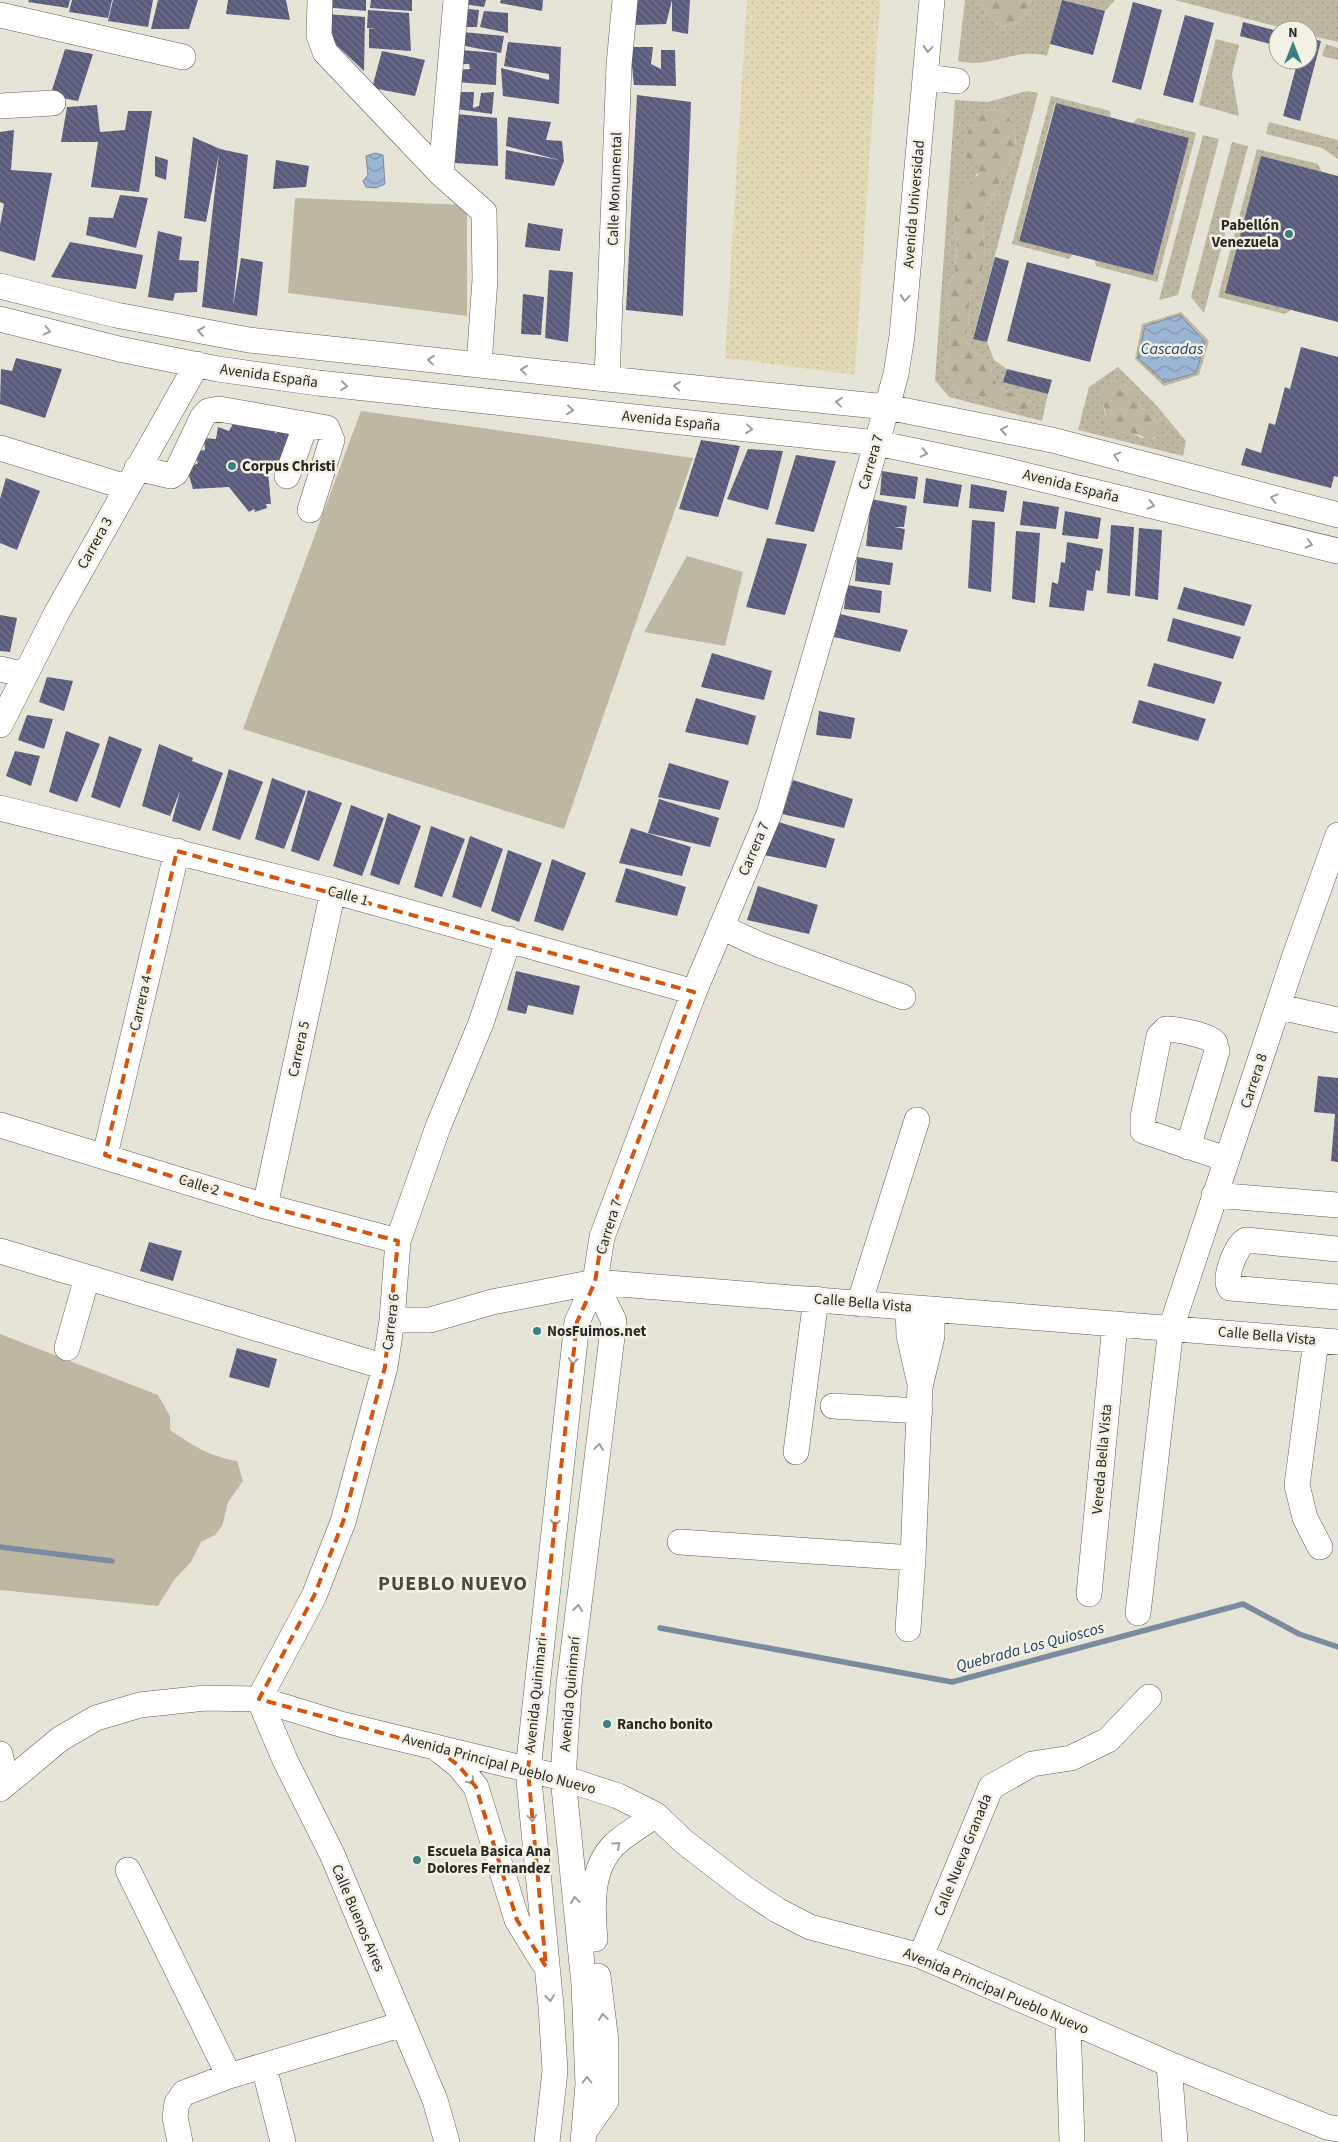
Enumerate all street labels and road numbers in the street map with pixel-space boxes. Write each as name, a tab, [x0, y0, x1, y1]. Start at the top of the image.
street label: Calle Monumental	[603, 132, 627, 246]
street label: Avenida Universidad	[898, 139, 930, 269]
street label: Avenida España	[219, 359, 319, 393]
street label: Avenida España	[621, 405, 721, 437]
street label: Carrera 7	[853, 432, 889, 492]
street label: Avenida España	[1021, 464, 1121, 508]
street label: Carrera 3	[72, 513, 118, 573]
street label: Carrera 7	[733, 819, 775, 879]
street label: Calle 1	[325, 880, 371, 912]
street label: Carrera 4	[124, 972, 158, 1033]
street label: Carrera 5	[283, 1019, 315, 1079]
street label: Carrera 8	[1235, 1051, 1273, 1111]
street label: Calle 2	[176, 1169, 222, 1201]
street label: Carrera 7	[591, 1197, 627, 1257]
street label: Calle Bella Vista	[813, 1288, 913, 1318]
street label: Carrera 6	[377, 1293, 405, 1351]
street label: Calle Bella Vista	[1217, 1321, 1317, 1351]
street label: Vereda Bella Vista	[1087, 1403, 1117, 1515]
street label: Avenida Quinimarí	[554, 1634, 586, 1753]
street label: Avenida Quinimari	[520, 1636, 552, 1754]
street label: Avenida Principal Pueblo Nuevo	[400, 1728, 598, 1800]
street label: Calle Nueva Granada	[929, 1791, 997, 1919]
street label: Calle Buenos Aires	[326, 1861, 390, 1975]
street label: Avenida Principal Pueblo Nuevo	[900, 1942, 1092, 2040]

